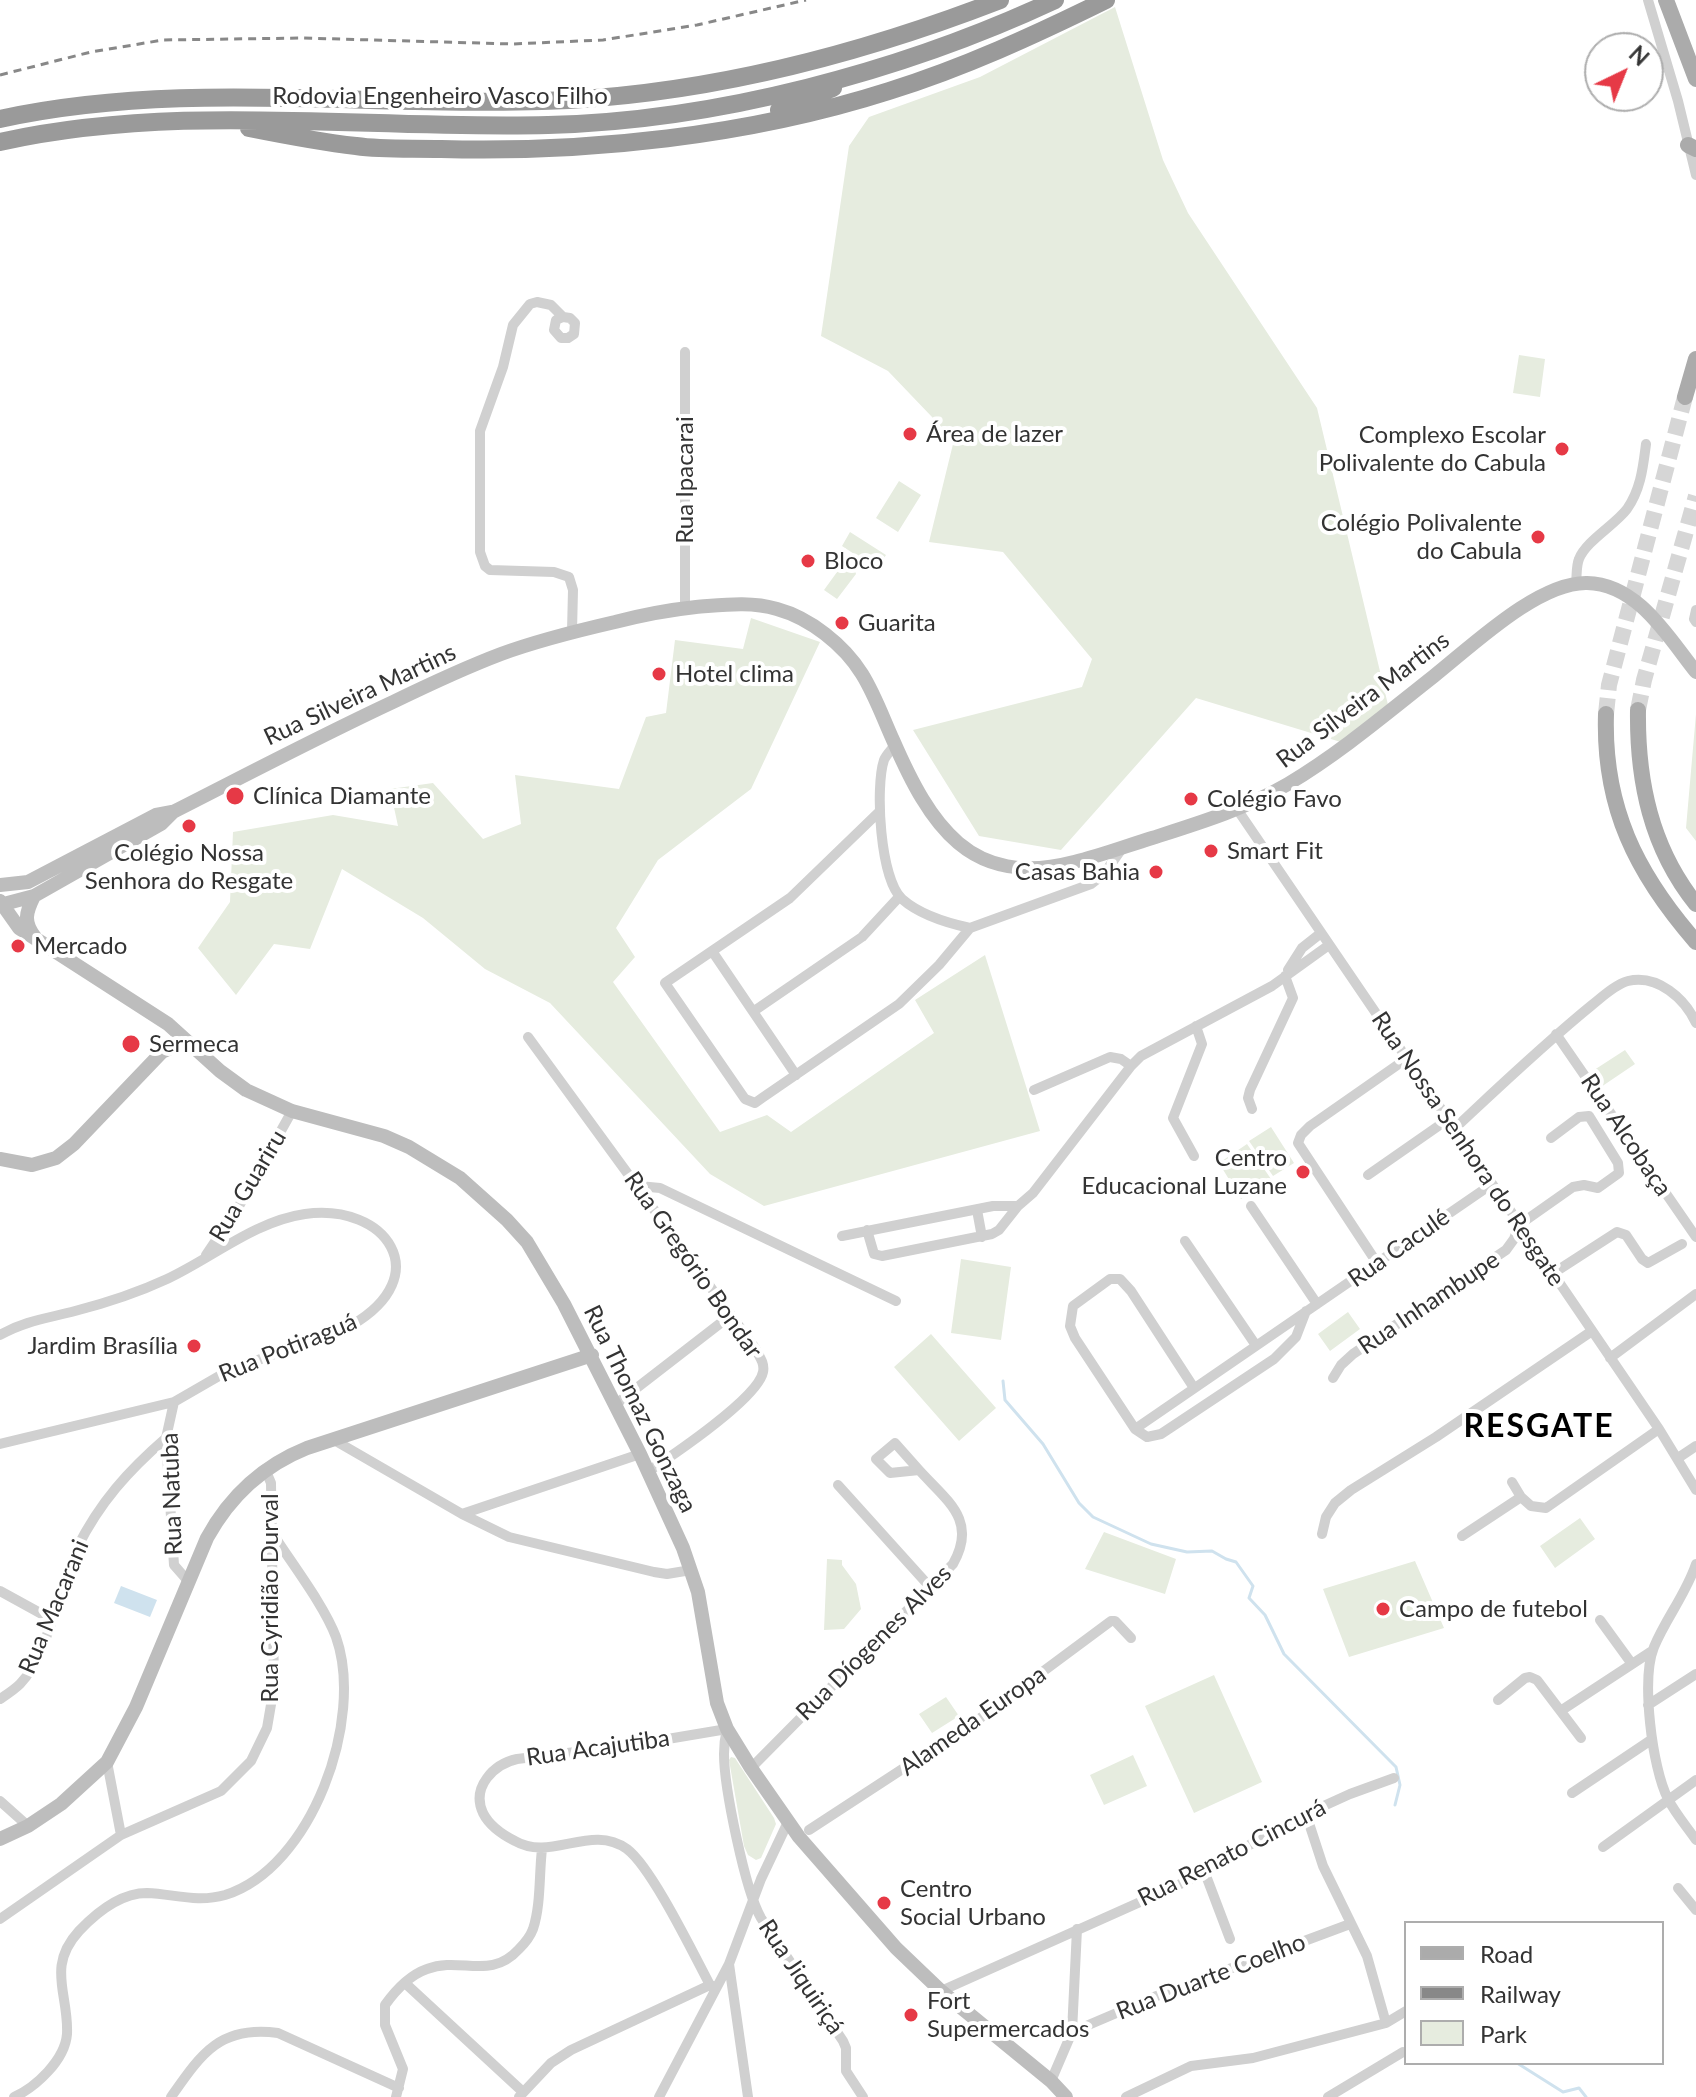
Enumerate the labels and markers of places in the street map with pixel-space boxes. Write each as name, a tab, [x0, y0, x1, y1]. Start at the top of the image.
place label: Área de lazer	[926, 420, 1063, 448]
place label: Complexo Escolar Polivalente do Cabula	[1319, 421, 1546, 477]
marker: Área de lazer	[901, 425, 919, 443]
marker: Complexo Escolar Polivalente do Cabula	[1553, 440, 1571, 458]
place label: Colégio Polivalente do Cabula	[1321, 509, 1522, 565]
marker: Colégio Polivalente do Cabula	[1529, 528, 1547, 546]
place label: Bloco	[824, 547, 883, 575]
marker: Bloco	[799, 552, 817, 570]
place label: Guarita	[858, 609, 936, 637]
marker: Guarita	[833, 614, 851, 632]
place label: Hotel clima	[675, 660, 794, 688]
marker: Hotel clima	[650, 665, 668, 683]
place label: Clínica Diamante	[253, 782, 431, 810]
marker: Clínica Diamante	[224, 785, 246, 807]
place label: Colégio Favo	[1207, 785, 1342, 813]
marker: Colégio Favo	[1182, 790, 1200, 808]
marker: Colégio Nossa Senhora do Resgate	[180, 817, 198, 835]
place label: Smart Fit	[1227, 837, 1323, 865]
place label: Colégio Nossa Senhora do Resgate	[85, 839, 293, 895]
marker: Smart Fit	[1202, 842, 1220, 860]
place label: Casas Bahia	[1015, 858, 1140, 886]
marker: Casas Bahia	[1147, 863, 1165, 881]
place label: Mercado	[34, 932, 127, 960]
marker: Mercado	[9, 937, 27, 955]
place label: Sermeca	[149, 1030, 239, 1058]
marker: Sermeca	[120, 1033, 142, 1055]
place label: Centro Educacional Luzane	[1082, 1144, 1287, 1200]
marker: Centro Educacional Luzane	[1294, 1163, 1312, 1181]
place label: Jardim Brasília	[27, 1332, 178, 1360]
marker: Jardim Brasília	[185, 1337, 203, 1355]
place label: Campo de futebol	[1399, 1595, 1588, 1623]
marker: Campo de futebol	[1374, 1600, 1392, 1618]
place label: Centro Social Urbano	[900, 1875, 1046, 1931]
marker: Centro Social Urbano	[875, 1894, 893, 1912]
place label: Fort Supermercados	[927, 1987, 1090, 2043]
marker: Fort Supermercados	[902, 2006, 920, 2024]

